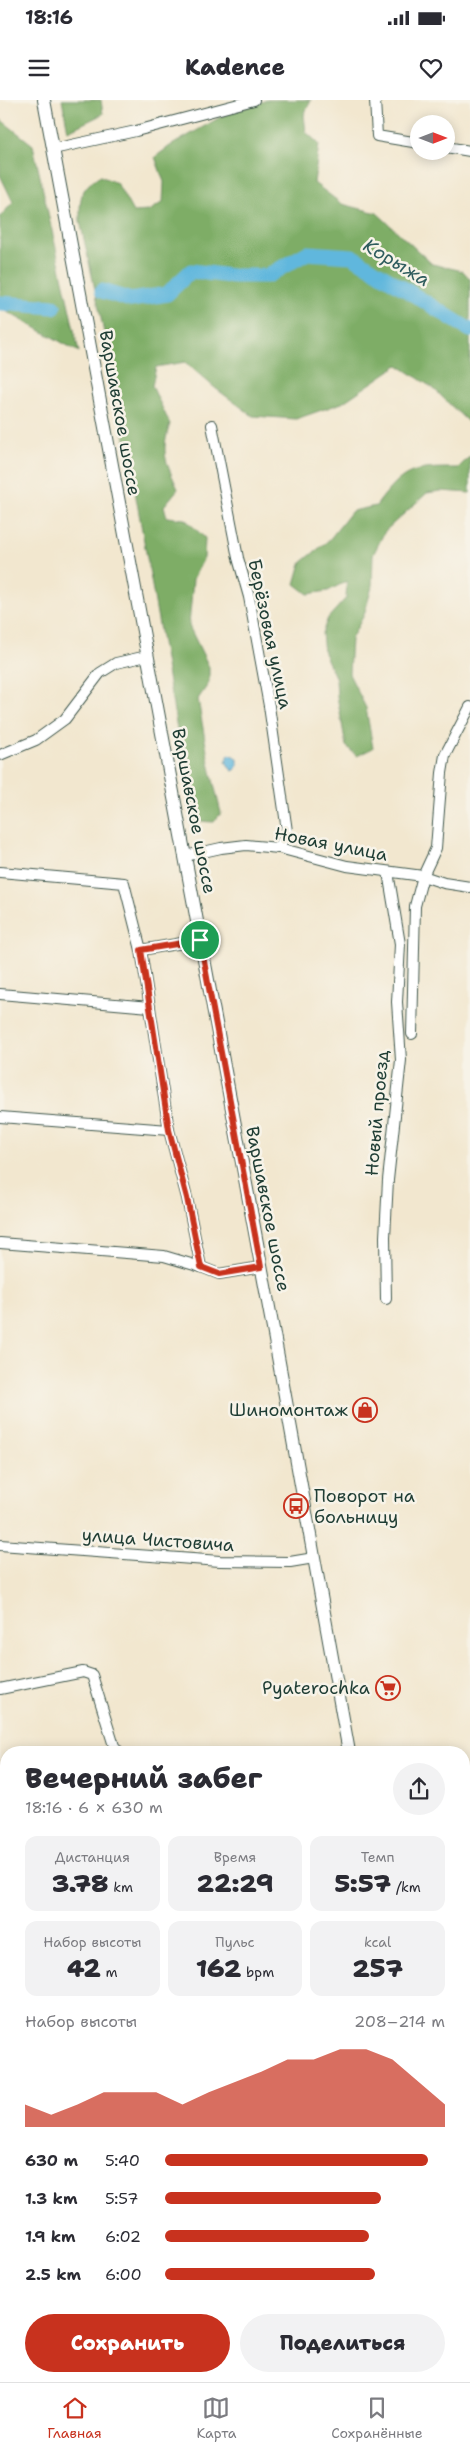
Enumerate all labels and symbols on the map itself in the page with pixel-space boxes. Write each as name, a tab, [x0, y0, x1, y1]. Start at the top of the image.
north arrow	[410, 115, 455, 160]
water label: Корыжа	[359, 233, 435, 292]
street label: Варшавское шоссе	[94, 328, 146, 498]
street label: Берёзовая улица	[242, 557, 298, 711]
street label: Варшавское шоссе	[166, 726, 222, 896]
street label: Новая улица	[272, 821, 390, 867]
pin	[179, 919, 221, 961]
street label: Новый проезд	[360, 1048, 395, 1177]
street label: Варшавское шоссе	[240, 1124, 296, 1294]
shop icon: Шиномонтаж	[352, 1397, 378, 1423]
place label: Шиномонтаж	[229, 1398, 349, 1422]
place label: Поворот на больницу	[314, 1484, 415, 1529]
bus stop icon: Поворот на больницу	[283, 1493, 309, 1519]
street label: улица Чистовича	[81, 1523, 235, 1557]
supermarket icon: Pyaterochka	[375, 1675, 401, 1701]
place label: Pyaterochka	[262, 1676, 370, 1700]

